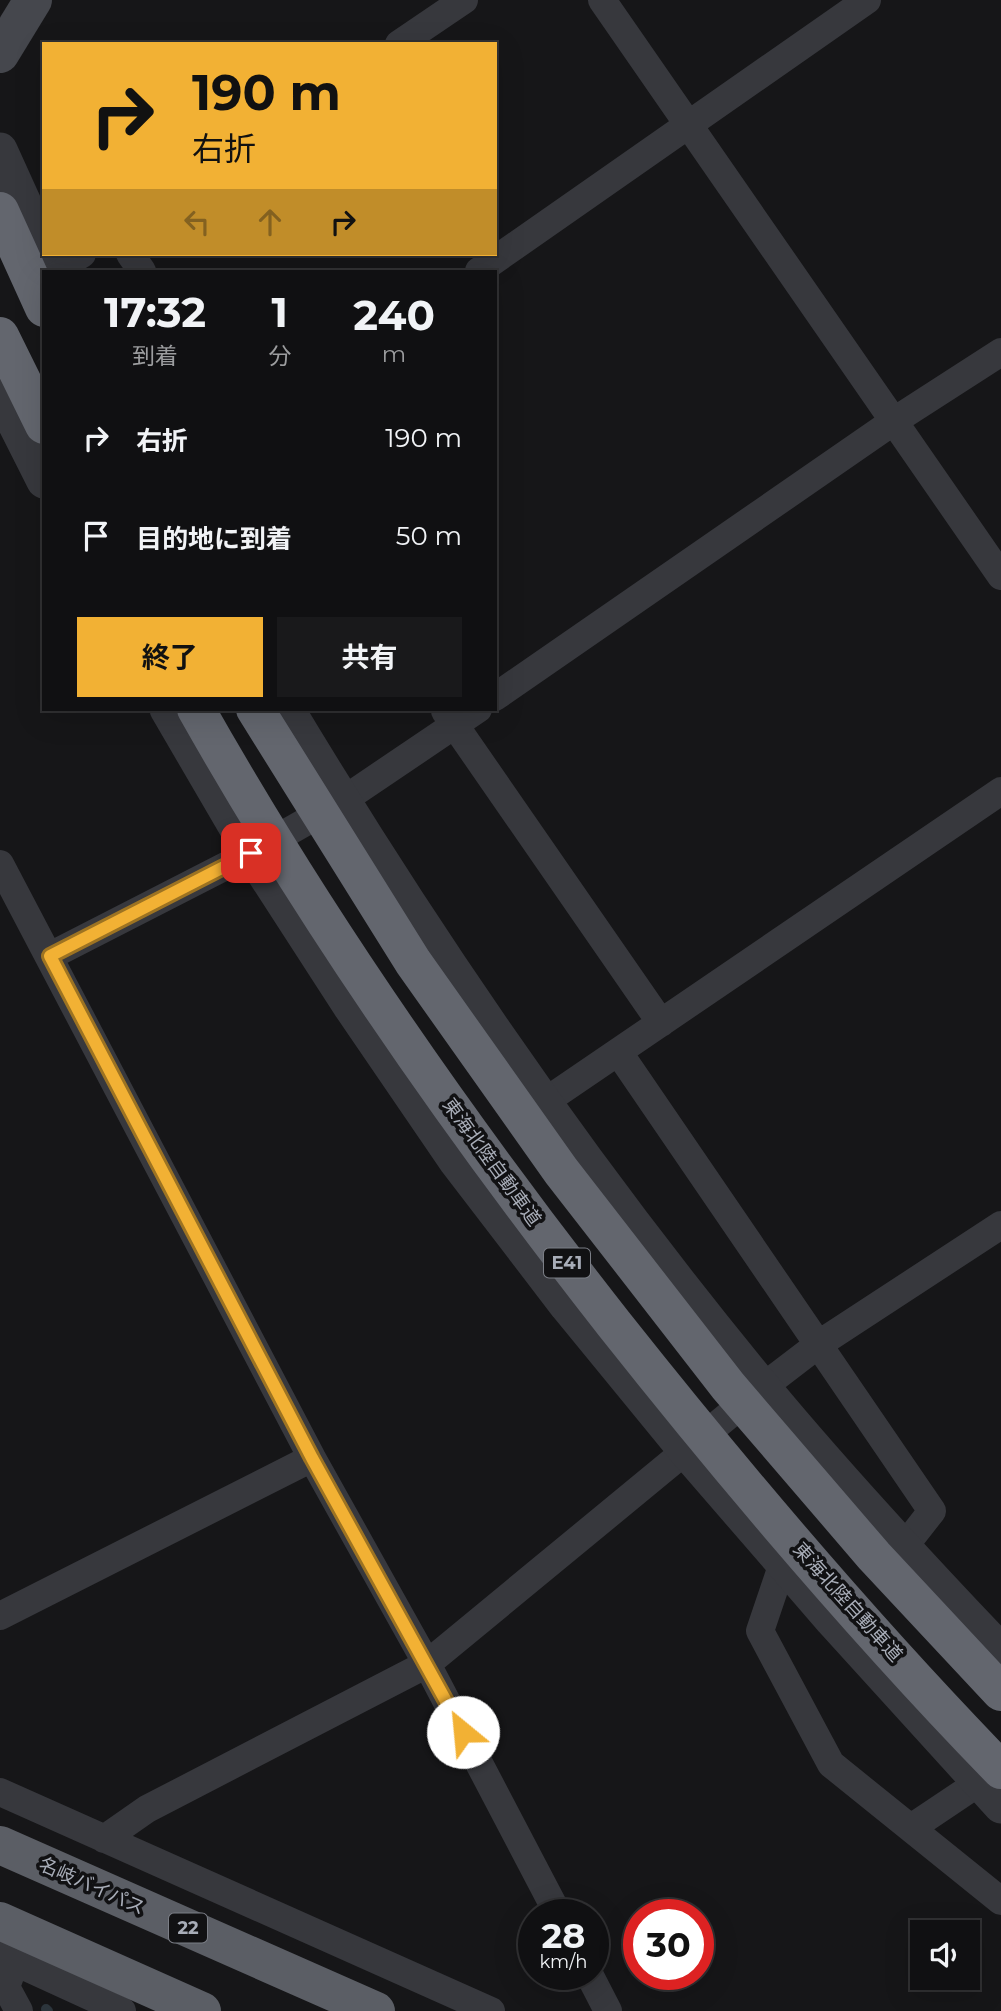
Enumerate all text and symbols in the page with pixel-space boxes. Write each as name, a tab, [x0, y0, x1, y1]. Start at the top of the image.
text: 190 m	[192, 63, 341, 122]
icon: right	[77, 70, 168, 161]
text: 右折	[192, 129, 256, 168]
icon: left	[178, 203, 216, 241]
icon: ahead	[251, 203, 289, 241]
icon: right	[324, 203, 362, 241]
text: 17:32	[104, 286, 206, 338]
text: 1	[271, 286, 288, 338]
text: 240	[353, 289, 435, 341]
text: m	[382, 340, 406, 368]
text: 到着	[132, 342, 178, 370]
text: 分	[268, 342, 291, 370]
icon: right	[77, 419, 115, 457]
text: 190 m	[385, 422, 462, 454]
text: 右折	[136, 425, 188, 457]
icon: arrive	[77, 517, 115, 555]
text: 50 m	[396, 520, 462, 552]
text: 目的地に到着	[136, 523, 292, 555]
button: 終了	[77, 617, 263, 697]
button: 共有	[277, 617, 462, 697]
pin	[221, 823, 281, 883]
icon: arrive	[232, 834, 270, 872]
street label: 東海北陸自動車道	[438, 1094, 546, 1230]
road number: E41	[544, 1248, 590, 1278]
street label: 東海北陸自動車道	[789, 1538, 907, 1666]
position arrow	[426, 1695, 500, 1769]
street label: 名岐バイパス	[35, 1852, 149, 1920]
speed limit sign: 30	[623, 1899, 714, 1990]
road number: 22	[169, 1914, 207, 1942]
text: 28	[542, 1914, 585, 1957]
map controls	[910, 1920, 980, 1990]
button: sound	[910, 1920, 980, 1990]
text: km/h	[539, 1951, 588, 1973]

